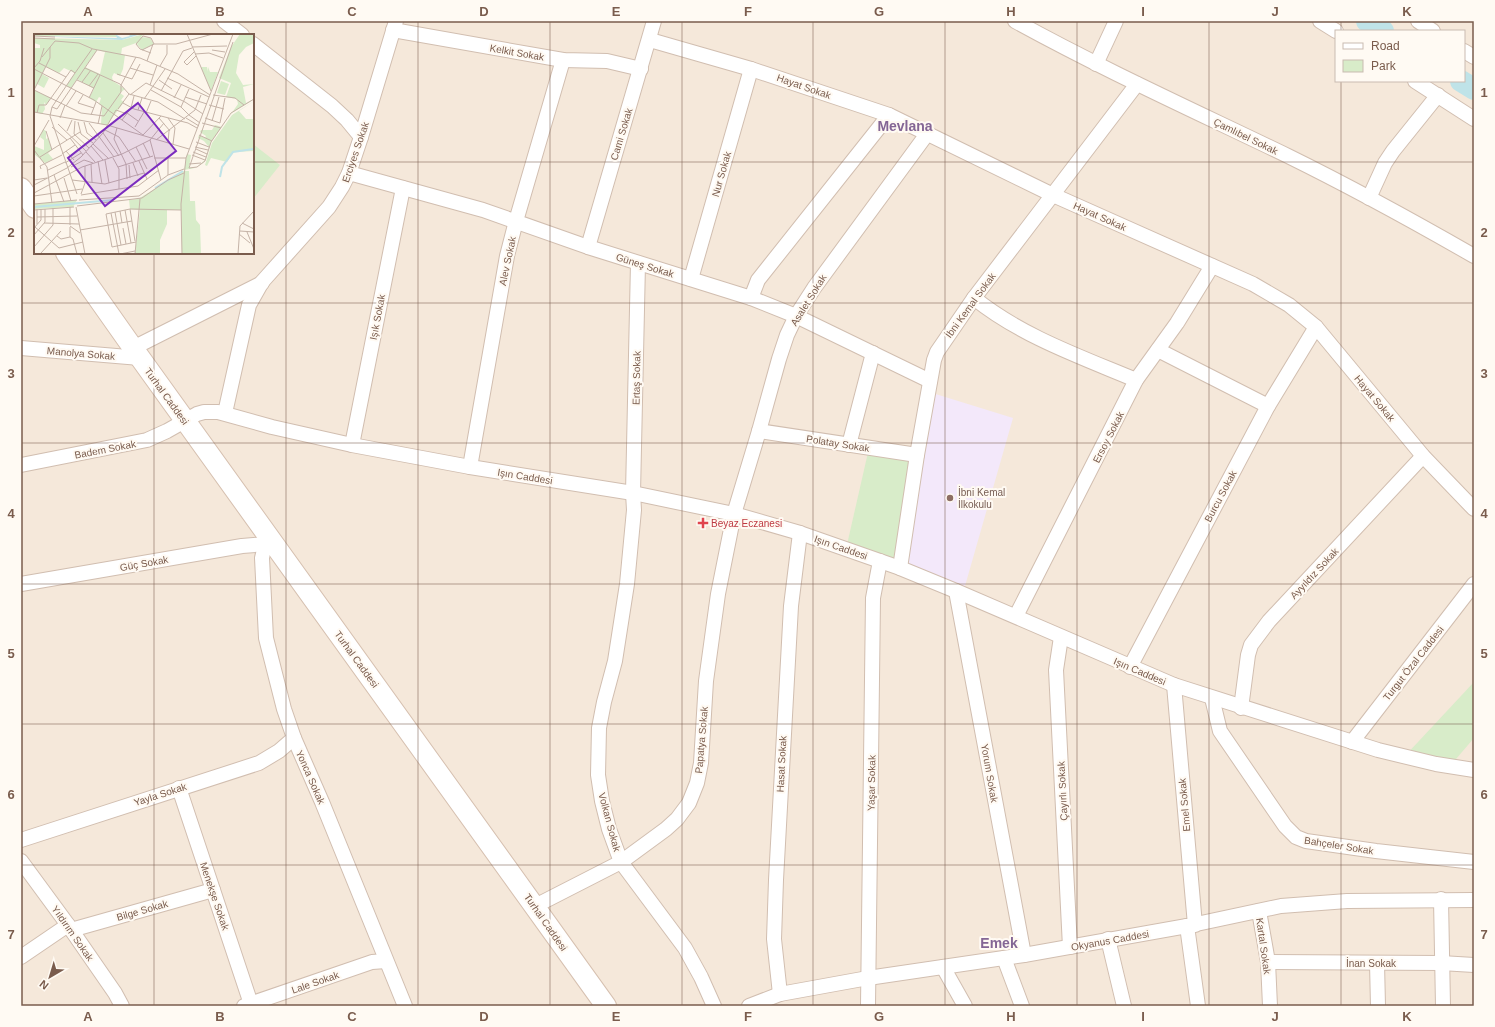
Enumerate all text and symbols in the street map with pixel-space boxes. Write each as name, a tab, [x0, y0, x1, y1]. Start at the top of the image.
text: A	[83, 4, 93, 19]
text: B	[215, 4, 225, 19]
text: C	[347, 4, 357, 19]
text: D	[479, 4, 489, 19]
text: E	[612, 4, 621, 19]
text: F	[744, 4, 752, 19]
text: G	[874, 4, 884, 19]
text: H	[1006, 4, 1016, 19]
text: I	[1141, 4, 1145, 19]
text: J	[1271, 4, 1279, 19]
text: K	[1402, 4, 1412, 19]
legend	[1335, 30, 1465, 82]
inset map	[34, 34, 254, 254]
text: Road	[1371, 39, 1400, 53]
street label: Kelkit Sokak	[489, 42, 546, 63]
text: Park	[1371, 59, 1397, 73]
street label: Hayat Sokak	[775, 72, 833, 101]
text: 1	[7, 85, 15, 100]
text: 1	[1480, 85, 1488, 100]
street label: Cami Sokak	[608, 106, 635, 162]
street label: Çamlıbel Sokak	[1212, 116, 1281, 157]
district label: Mevlana	[877, 118, 933, 134]
street label: Erciyes Sokak	[340, 119, 371, 184]
street label: Nur Sokak	[710, 149, 733, 198]
street label: Hayat Sokak	[1072, 200, 1129, 233]
text: 2	[7, 225, 15, 240]
text: 2	[1480, 225, 1488, 240]
street label: Alev Sokak	[497, 235, 518, 287]
street label: Güneş Sokak	[615, 251, 676, 280]
street label: İbni Kemal Sokak	[942, 269, 998, 340]
street label: Asalet Sokak	[788, 272, 829, 328]
street label: Işık Sokak	[368, 292, 387, 341]
street label: Manolya Sokak	[46, 345, 116, 362]
street label: Ertaş Sokak	[631, 350, 642, 405]
text: 3	[7, 366, 15, 381]
street label: Turhal Caddesi	[142, 366, 191, 427]
text: 3	[1480, 366, 1488, 381]
street label: Hayat Sokak	[1352, 373, 1398, 424]
street label: Ersoy Sokak	[1091, 409, 1127, 465]
street label: Polatay Sokak	[805, 433, 871, 454]
street label: Badem Sokak	[73, 438, 138, 461]
street label: Işın Caddesi	[497, 467, 553, 486]
street label: Burcu Sokak	[1202, 468, 1239, 524]
place label: İbni Kemal İlkokulu	[958, 486, 1005, 510]
marker: İbni Kemal İlkokulu	[945, 493, 955, 503]
text: 4	[7, 506, 15, 521]
text: 4	[1480, 506, 1488, 521]
marker: Beyaz Eczanesi	[698, 518, 708, 528]
place label: Beyaz Eczanesi	[711, 518, 782, 529]
street label: Işın Caddesi	[813, 533, 869, 562]
street label: Ayyıldız Sokak	[1288, 545, 1341, 601]
street label: Güç Sokak	[119, 554, 170, 573]
street label: Turgut Özal Caddesi	[1381, 624, 1446, 703]
street label: Turhal Caddesi	[332, 629, 381, 690]
text: 5	[7, 646, 15, 661]
text: 5	[1480, 646, 1488, 661]
street label: Işın Caddesi	[1112, 656, 1168, 687]
street label: Papatya Sokak	[693, 705, 710, 774]
street label: Hasat Sokak	[775, 734, 789, 793]
street label: Yorum Sokak	[979, 743, 1000, 804]
street label: Yonca Sokak	[294, 748, 328, 807]
street label: Yaşar Sokak	[866, 754, 878, 811]
street label: Çayırlı Sokak	[1055, 760, 1070, 821]
street label: Emel Sokak	[1177, 777, 1192, 832]
street label: Yayla Sokak	[132, 780, 189, 808]
text: 6	[7, 787, 15, 802]
text: 6	[1480, 787, 1488, 802]
street label: Volkan Sokak	[596, 791, 623, 854]
street label: Bahçeler Sokak	[1303, 835, 1375, 857]
street label: Menekşe Sokak	[198, 861, 232, 933]
street label: Turhal Caddesi	[522, 892, 569, 953]
street label: Bilge Sokak	[115, 898, 170, 923]
street label: Yıldırım Sokak	[49, 903, 96, 964]
street label: Kartal Sokak	[1254, 917, 1273, 976]
text: 7	[7, 927, 15, 942]
text: 7	[1480, 927, 1488, 942]
street label: Okyanus Caddesi	[1070, 928, 1150, 953]
district label: Emek	[980, 935, 1018, 951]
north arrow	[30, 957, 70, 997]
street label: İnan Sokak	[1346, 957, 1397, 969]
street label: Lale Sokak	[290, 969, 341, 996]
text: N	[37, 978, 51, 992]
text: A	[83, 1009, 93, 1024]
text: B	[215, 1009, 225, 1024]
text: C	[347, 1009, 357, 1024]
text: D	[479, 1009, 489, 1024]
text: E	[612, 1009, 621, 1024]
text: F	[744, 1009, 752, 1024]
text: G	[874, 1009, 884, 1024]
text: H	[1006, 1009, 1016, 1024]
text: I	[1141, 1009, 1145, 1024]
text: J	[1271, 1009, 1279, 1024]
text: K	[1402, 1009, 1412, 1024]

